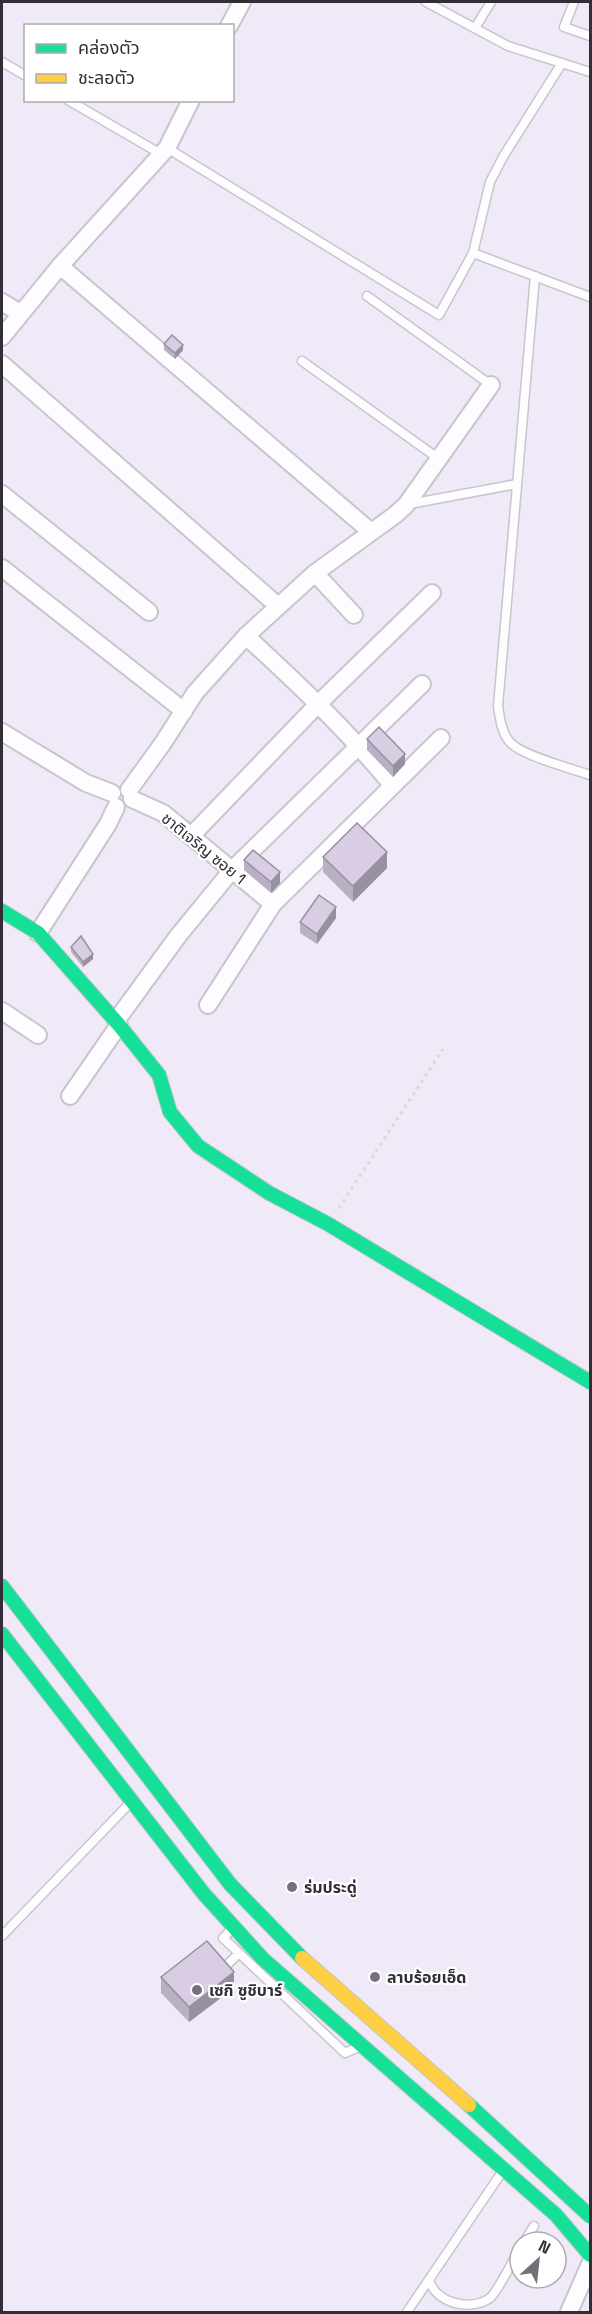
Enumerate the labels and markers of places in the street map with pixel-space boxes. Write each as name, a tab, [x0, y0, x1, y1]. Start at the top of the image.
place label: ร่มประดู่	[304, 1877, 357, 1898]
marker: ร่มประดู่	[285, 1880, 299, 1894]
place label: ลาบร้อยเอ็ด	[387, 1967, 466, 1988]
marker: ลาบร้อยเอ็ด	[368, 1970, 382, 1984]
place label: เซกิ ซูชิบาร์	[209, 1980, 282, 2001]
marker: เซกิ ซูชิบาร์	[190, 1983, 204, 1997]

